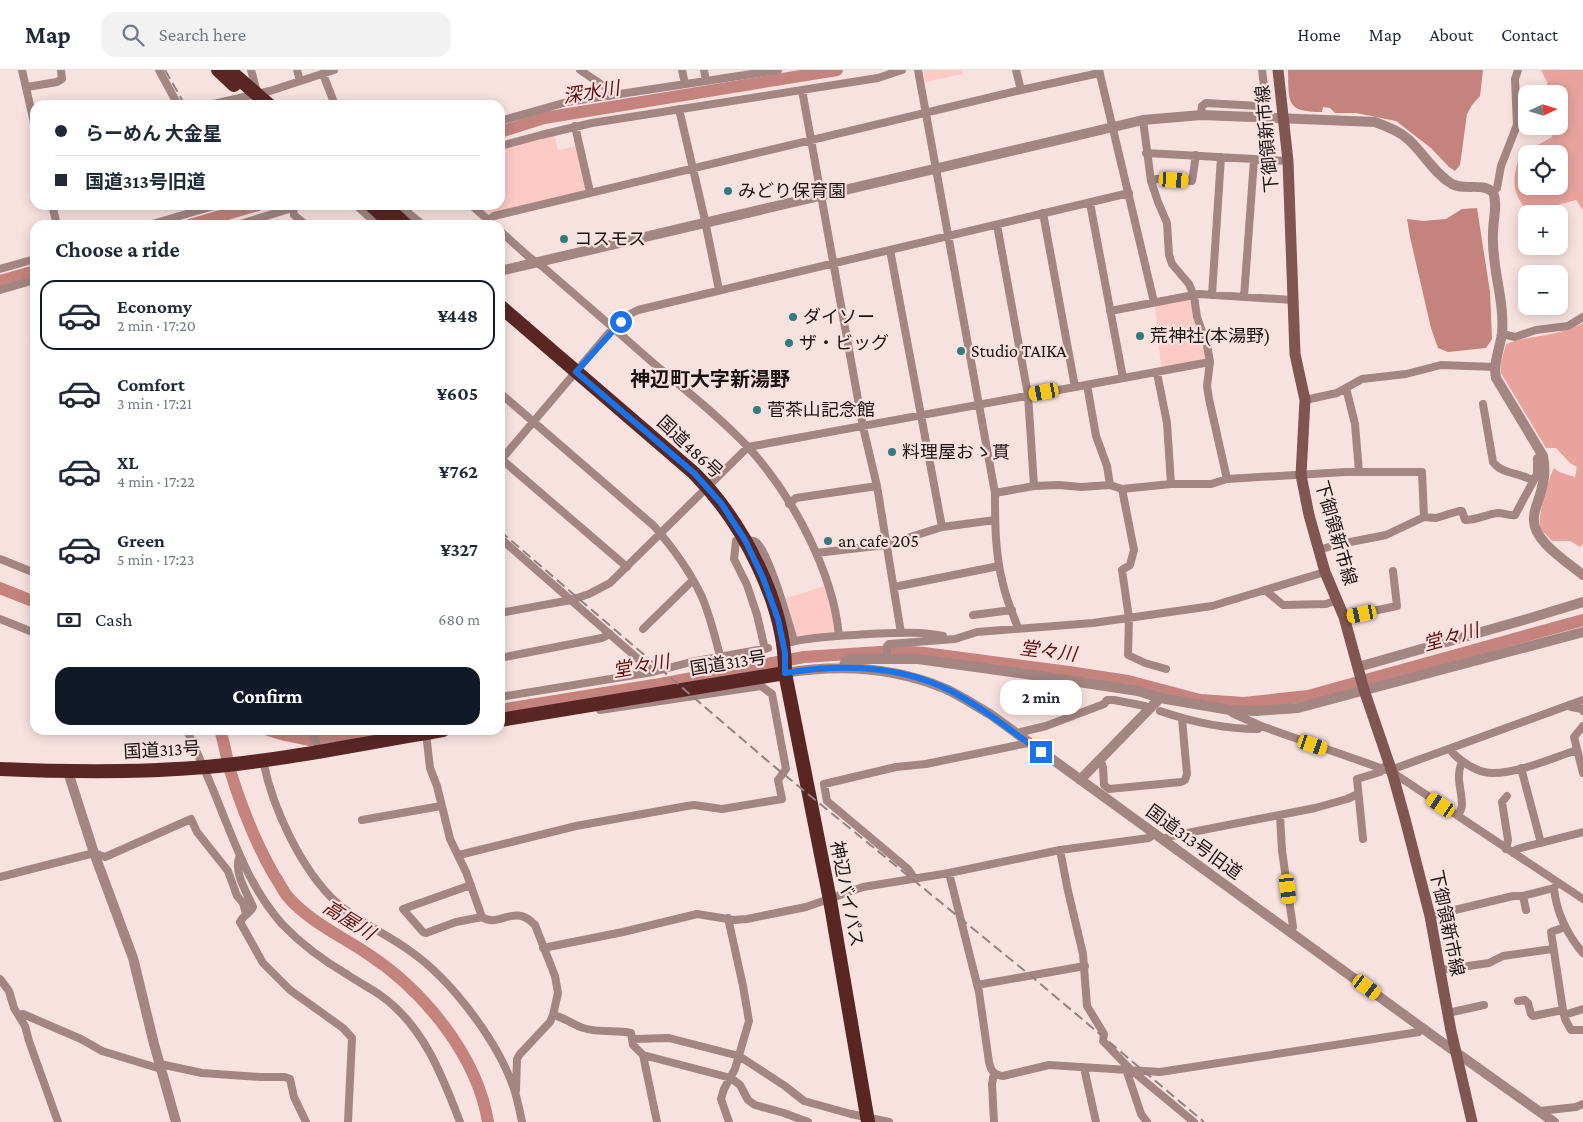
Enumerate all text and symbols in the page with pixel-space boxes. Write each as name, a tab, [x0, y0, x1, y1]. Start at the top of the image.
search box	[101, 12, 451, 57]
text: Map	[25, 21, 71, 48]
icon: search	[119, 21, 147, 49]
text: Search here	[159, 24, 246, 45]
text: Home	[1298, 25, 1341, 45]
text: Map	[1369, 25, 1401, 45]
text: About	[1429, 25, 1473, 45]
text: Contact	[1501, 25, 1558, 45]
water label: 深水川	[561, 77, 623, 107]
street label: 下御領新市線	[1252, 84, 1282, 194]
north arrow	[1518, 85, 1568, 135]
map controls	[1518, 85, 1568, 315]
text: らーめん 大金星	[85, 123, 222, 144]
button: locate	[1518, 145, 1568, 195]
text: 国道313号旧道	[85, 171, 206, 192]
car	[1158, 172, 1189, 188]
place label: みどり保育園	[738, 181, 846, 201]
marker: みどり保育園	[722, 185, 734, 197]
button: +	[1518, 205, 1568, 255]
place label: コスモス	[574, 229, 646, 249]
marker: コスモス	[558, 233, 570, 245]
text: Choose a ride	[55, 237, 180, 262]
button: −	[1518, 265, 1568, 315]
icon: car	[57, 293, 102, 338]
text: Economy	[117, 296, 192, 317]
text: ¥448	[437, 305, 478, 326]
place label: ダイソー	[803, 307, 875, 327]
route start	[610, 311, 632, 333]
marker: ダイソー	[787, 311, 799, 323]
text: 2 min · 17:20	[117, 317, 196, 334]
place label: 荒神社(本湯野)	[1150, 326, 1271, 347]
marker: 荒神社(本湯野)	[1134, 330, 1146, 342]
place label: ザ・ビッグ	[799, 333, 889, 353]
marker: ザ・ビッグ	[783, 337, 795, 349]
place label: Studio TAIKA	[971, 341, 1067, 361]
marker: Studio TAIKA	[955, 345, 967, 357]
district label: 神辺町大字新湯野	[630, 368, 790, 390]
icon: car	[57, 371, 102, 416]
text: Comfort	[117, 374, 185, 395]
car	[1027, 382, 1060, 402]
text: ¥605	[436, 383, 478, 404]
text: 3 min · 17:21	[117, 395, 192, 412]
place label: 菅茶山記念館	[767, 400, 875, 420]
marker: 菅茶山記念館	[751, 404, 763, 416]
street label: 国道486号	[653, 412, 727, 482]
place label: 料理屋おゝ貫	[902, 442, 1010, 462]
marker: 料理屋おゝ貫	[886, 446, 898, 458]
icon: car	[57, 449, 102, 494]
text: XL	[117, 452, 139, 473]
text: ¥762	[439, 461, 478, 482]
text: 4 min · 17:22	[117, 473, 195, 490]
street label: 下御領新市線	[1312, 478, 1360, 588]
icon: car	[57, 527, 102, 572]
text: Green	[117, 530, 165, 551]
place label: an cafe 205	[838, 531, 919, 551]
marker: an cafe 205	[822, 535, 834, 547]
text: ¥327	[440, 539, 478, 560]
text: 5 min · 17:23	[117, 551, 194, 568]
car	[1345, 604, 1378, 624]
icon: cash	[55, 606, 83, 634]
text: Cash	[95, 609, 133, 630]
text: 680 m	[438, 611, 480, 628]
water label: 堂々川	[1421, 619, 1483, 655]
water label: 堂々川	[1018, 637, 1080, 665]
street label: 国道313号	[688, 647, 768, 679]
water label: 堂々川	[611, 650, 673, 681]
button: Confirm	[55, 667, 480, 725]
callout: 2 min	[1000, 680, 1082, 714]
text: 2 min	[1022, 689, 1060, 706]
car	[1296, 733, 1329, 757]
street label: 国道313号	[123, 738, 201, 762]
route end	[1030, 741, 1052, 763]
car	[1424, 790, 1457, 820]
street label: 国道313号旧道	[1142, 801, 1246, 883]
street label: 神辺バイパス	[827, 839, 867, 949]
street label: 下御領新市線	[1426, 868, 1468, 978]
car	[1278, 873, 1297, 905]
water label: 高屋川	[319, 896, 380, 945]
car	[1350, 972, 1383, 1002]

